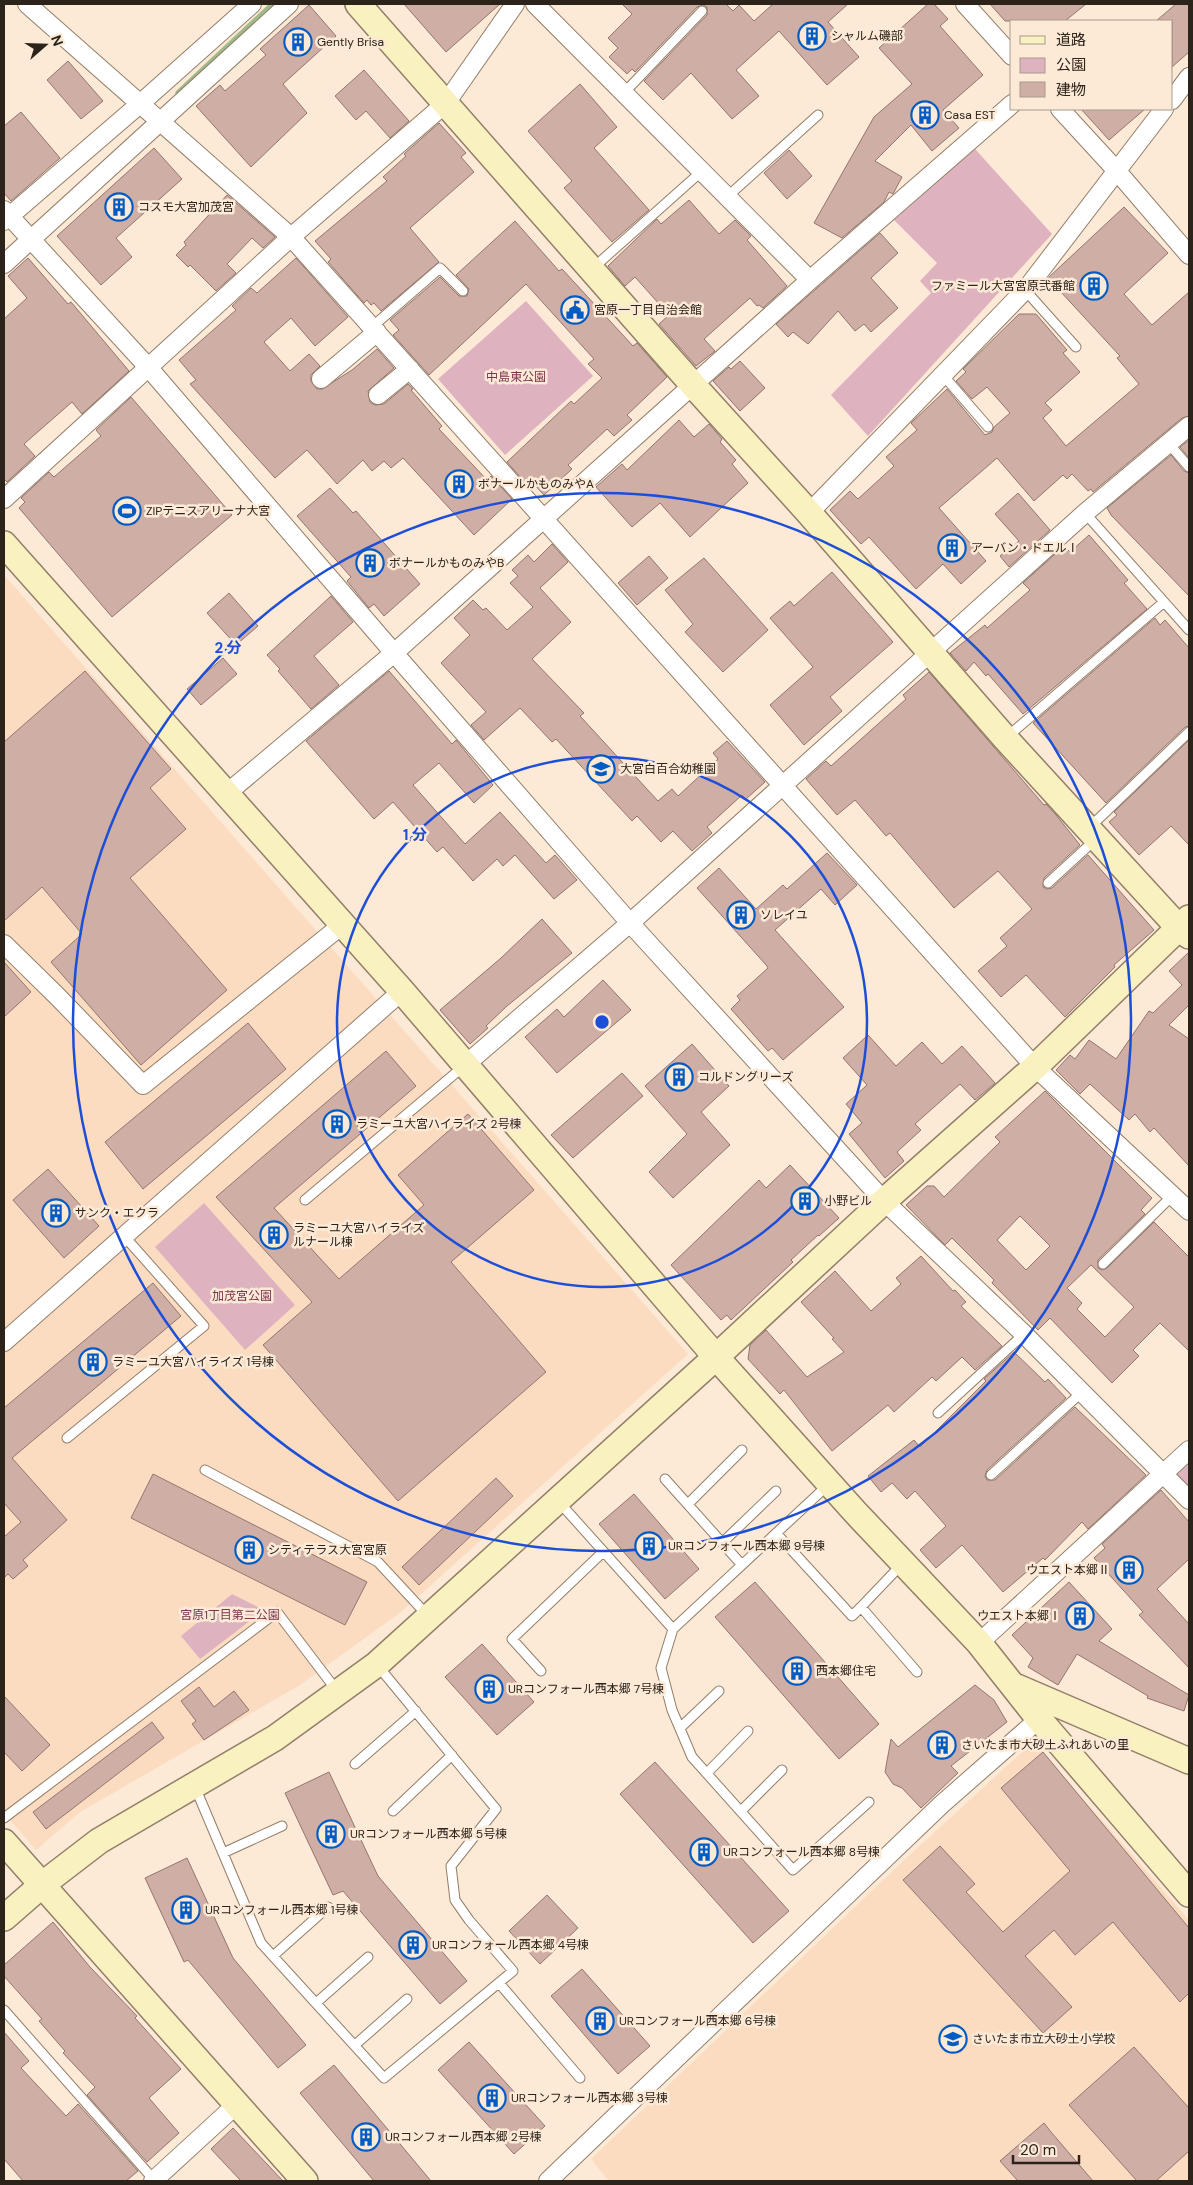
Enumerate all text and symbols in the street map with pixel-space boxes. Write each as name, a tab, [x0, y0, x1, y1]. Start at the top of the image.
north arrow	[20, 20, 70, 70]
legend	[1010, 20, 1173, 110]
building icon: シャルム磯部	[797, 21, 827, 51]
building icon: Gently Brisa	[283, 27, 313, 57]
place label: シャルム磯部	[831, 28, 903, 44]
text: 道路	[1056, 30, 1086, 50]
text: N	[47, 33, 67, 48]
place label: Gently Brisa	[317, 34, 384, 50]
text: 公園	[1056, 55, 1086, 75]
text: 建物	[1056, 80, 1086, 100]
building icon: Casa EST	[910, 100, 940, 130]
place label: Casa EST	[944, 107, 995, 123]
building icon: コスモ大宮加茂宮	[104, 192, 134, 222]
place label: コスモ大宮加茂宮	[138, 199, 234, 215]
building icon: ファミール大宮宮原弐番館	[1079, 271, 1109, 301]
place label: ファミール大宮宮原弐番館	[931, 278, 1075, 294]
public building icon: 宮原一丁目自治会館	[560, 295, 590, 325]
place label: 宮原一丁目自治会館	[594, 302, 702, 318]
park label: 中島東公園	[486, 369, 546, 385]
building icon: ボナールかものみやA	[444, 469, 474, 499]
place label: ボナールかものみやA	[478, 476, 594, 492]
sports icon: ZIPテニスアリーナ大宮	[112, 496, 142, 526]
place label: ZIPテニスアリーナ大宮	[146, 503, 270, 519]
building icon: アーバン・ドエルⅠ	[937, 533, 967, 563]
place label: アーバン・ドエルⅠ	[971, 540, 1079, 556]
building icon: ボナールかものみやB	[355, 548, 385, 578]
place label: ボナールかものみやB	[389, 555, 504, 571]
text: 2 分	[214, 638, 242, 658]
school or university icon: 大宮白百合幼稚園	[586, 754, 616, 784]
place label: 大宮白百合幼稚園	[620, 761, 716, 777]
text: 1 分	[403, 825, 427, 845]
building icon: ソレイユ	[726, 900, 756, 930]
place label: ソレイユ	[760, 907, 808, 923]
centre of rings	[593, 1013, 611, 1031]
building icon: コルドングリーズ	[664, 1062, 694, 1092]
place label: コルドングリーズ	[698, 1069, 793, 1085]
building icon: ラミーユ大宮ハイライズ 2号棟	[322, 1109, 352, 1139]
place label: ラミーユ大宮ハイライズ 2号棟	[356, 1116, 522, 1132]
building icon: 小野ビル	[790, 1186, 820, 1216]
place label: 小野ビル	[824, 1193, 872, 1209]
building icon: サンク・エクラ	[41, 1198, 71, 1228]
place label: サンク・エクラ	[75, 1205, 159, 1221]
building icon: ラミーユ大宮ハイライズ ルナール棟	[259, 1220, 289, 1250]
place label: ラミーユ大宮ハイライズ ルナール棟	[293, 1220, 424, 1250]
park label: 加茂宮公園	[212, 1288, 272, 1304]
building icon: ラミーユ大宮ハイライズ 1号棟	[78, 1347, 108, 1377]
place label: ラミーユ大宮ハイライズ 1号棟	[112, 1354, 274, 1370]
building icon: URコンフォール西本郷 9号棟	[634, 1531, 664, 1561]
building icon: シティテラス大宮宮原	[234, 1535, 264, 1565]
place label: URコンフォール西本郷 9号棟	[668, 1538, 825, 1554]
place label: シティテラス大宮宮原	[268, 1542, 387, 1558]
building icon: ウエスト本郷Ⅱ	[1114, 1555, 1144, 1585]
place label: ウエスト本郷Ⅱ	[1026, 1562, 1110, 1578]
building icon: ウエスト本郷Ⅰ	[1065, 1601, 1095, 1631]
park label: 宮原1丁目第二公園	[180, 1607, 280, 1623]
place label: ウエスト本郷Ⅰ	[977, 1608, 1061, 1624]
building icon: 西本郷住宅	[782, 1656, 812, 1686]
place label: 西本郷住宅	[816, 1663, 876, 1679]
building icon: URコンフォール西本郷 7号棟	[474, 1674, 504, 1704]
place label: URコンフォール西本郷 7号棟	[508, 1681, 664, 1697]
building icon: さいたま市大砂土ふれあいの里	[927, 1730, 957, 1760]
place label: さいたま市大砂土ふれあいの里	[961, 1737, 1129, 1753]
building icon: URコンフォール西本郷 5号棟	[316, 1819, 346, 1849]
place label: URコンフォール西本郷 5号棟	[350, 1826, 507, 1842]
building icon: URコンフォール西本郷 8号棟	[689, 1837, 719, 1867]
place label: URコンフォール西本郷 8号棟	[723, 1844, 880, 1860]
building icon: URコンフォール西本郷 1号棟	[171, 1895, 201, 1925]
place label: URコンフォール西本郷 1号棟	[205, 1902, 359, 1918]
building icon: URコンフォール西本郷 4号棟	[398, 1930, 428, 1960]
place label: URコンフォール西本郷 4号棟	[432, 1937, 589, 1953]
building icon: URコンフォール西本郷 6号棟	[585, 2006, 615, 2036]
place label: URコンフォール西本郷 6号棟	[619, 2013, 776, 2029]
school or university icon: さいたま市立大砂土小学校	[938, 2024, 968, 2054]
place label: さいたま市立大砂土小学校	[972, 2031, 1116, 2047]
building icon: URコンフォール西本郷 3号棟	[477, 2083, 507, 2113]
place label: URコンフォール西本郷 3号棟	[511, 2090, 668, 2106]
building icon: URコンフォール西本郷 2号棟	[351, 2122, 381, 2152]
place label: URコンフォール西本郷 2号棟	[385, 2129, 542, 2145]
scale bar	[1013, 2132, 1079, 2164]
text: 20 m	[1020, 2140, 1056, 2160]

